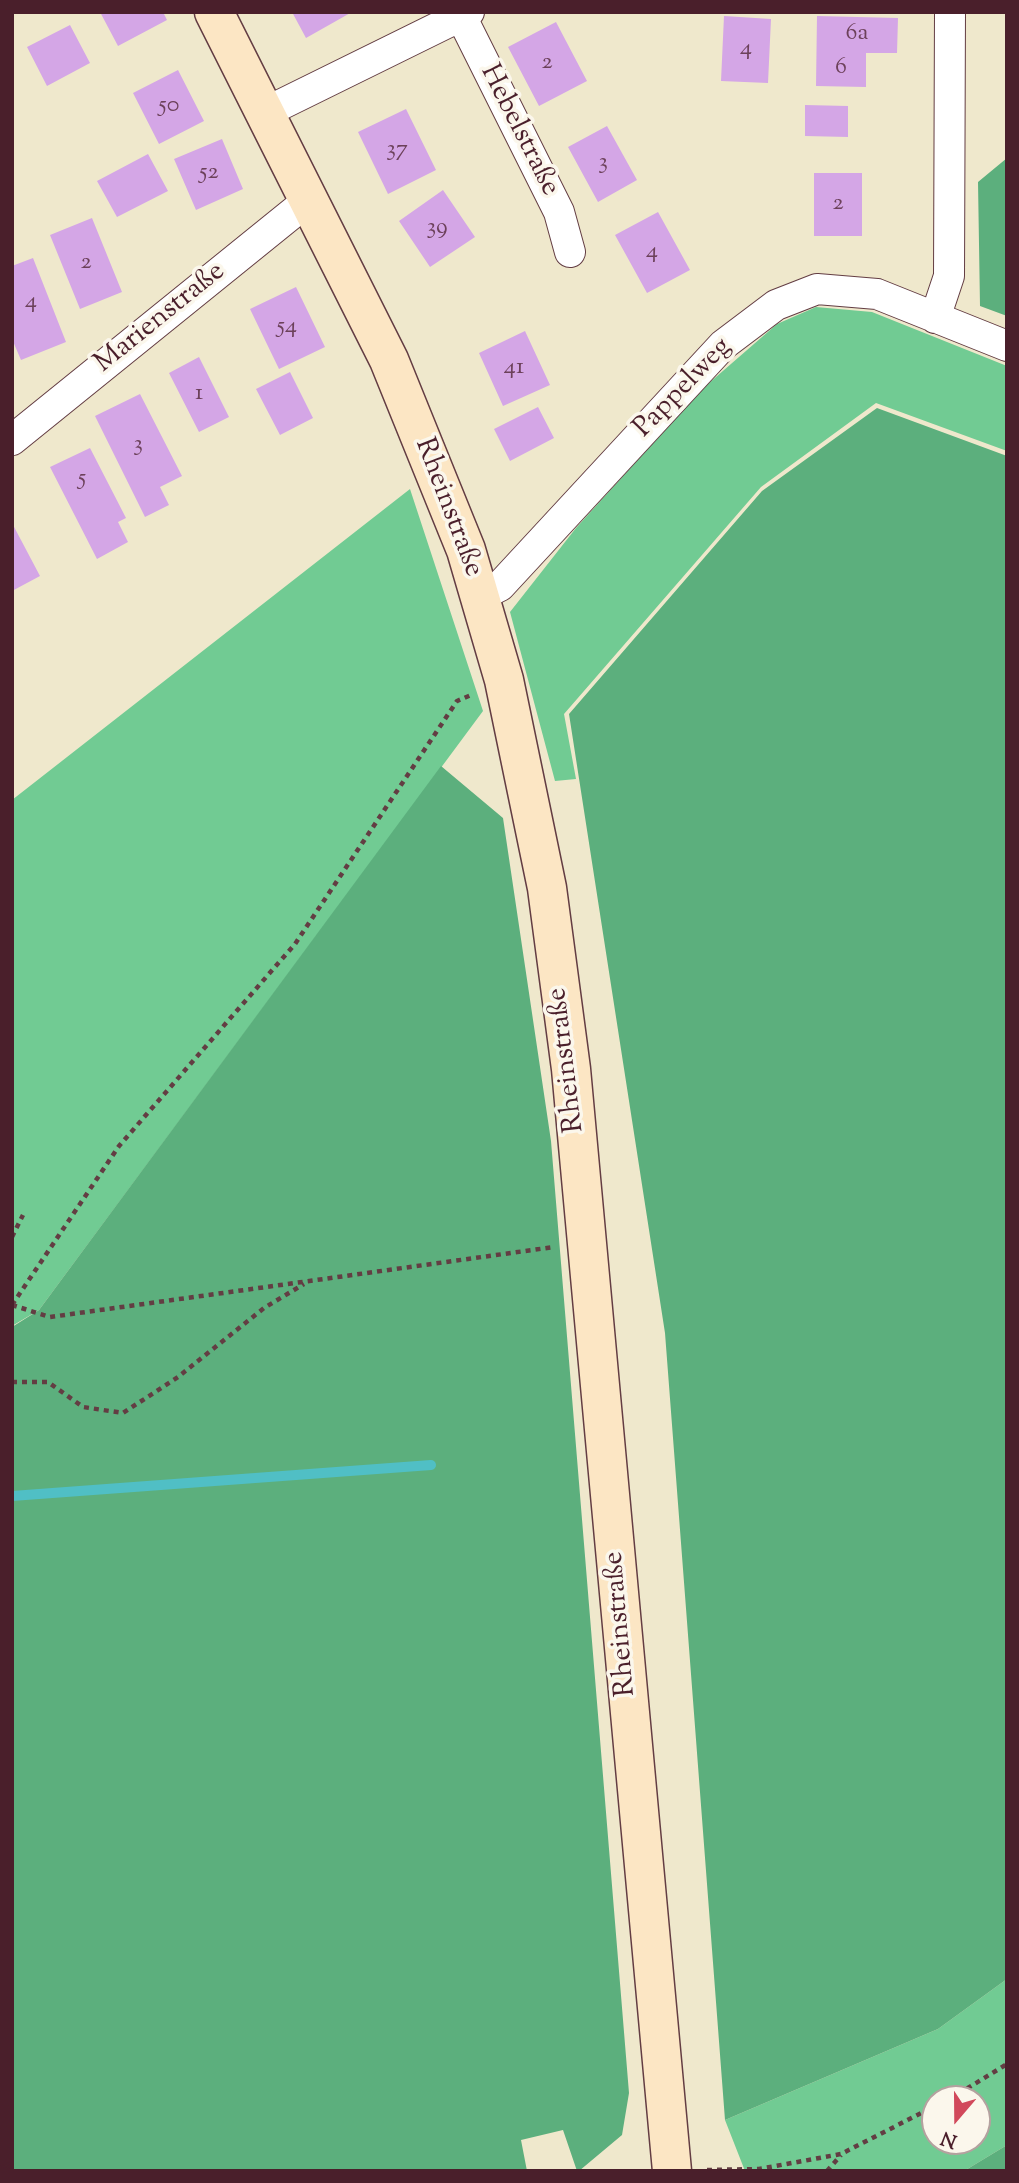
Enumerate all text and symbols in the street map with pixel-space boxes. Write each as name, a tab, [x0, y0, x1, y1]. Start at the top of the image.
house number: 6a	[846, 21, 868, 49]
house number: 4	[740, 36, 752, 64]
house number: 2	[541, 50, 553, 78]
house number: 6	[835, 55, 847, 83]
street label: Hebelstraße	[471, 60, 565, 202]
house number: 50	[159, 93, 179, 121]
house number: 37	[386, 137, 408, 165]
house number: 3	[598, 150, 608, 178]
house number: 52	[199, 160, 219, 188]
house number: 2	[832, 191, 844, 219]
house number: 39	[426, 215, 448, 243]
house number: 4	[646, 239, 658, 267]
house number: 2	[80, 250, 92, 278]
street label: Marienstraße	[89, 256, 233, 382]
house number: 4	[25, 289, 37, 317]
house number: 54	[277, 314, 297, 342]
street label: Pappelweg	[628, 332, 740, 446]
house number: 41	[504, 355, 524, 383]
house number: 1	[195, 381, 203, 409]
house number: 3	[133, 432, 143, 460]
street label: Rheinstraße	[405, 434, 489, 582]
house number: 5	[78, 466, 86, 494]
street label: Rheinstraße	[542, 986, 594, 1134]
street label: Rheinstraße	[599, 1550, 645, 1698]
north arrow	[921, 2085, 991, 2155]
text: N	[938, 2123, 961, 2154]

